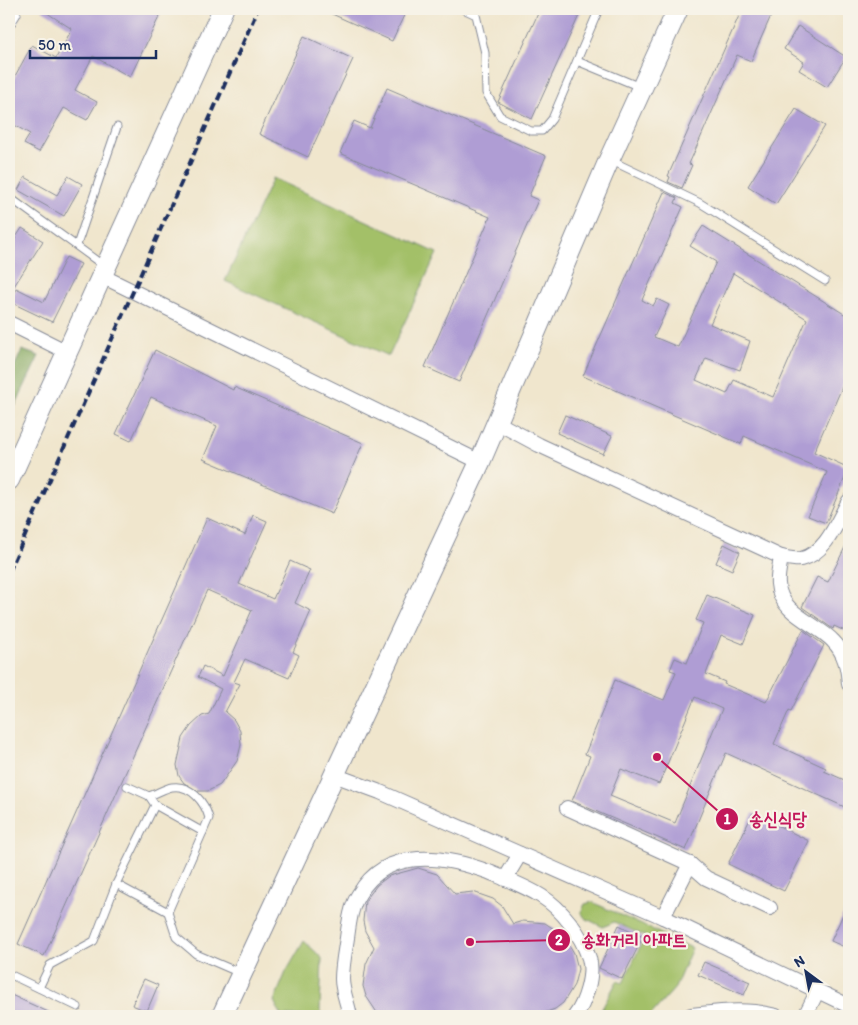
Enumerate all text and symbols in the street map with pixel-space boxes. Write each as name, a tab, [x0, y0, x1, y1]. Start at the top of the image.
scale bar	[30, 28, 156, 60]
text: 50 m	[38, 36, 71, 54]
callout: 송신식당	[714, 802, 817, 835]
text: 송신식당	[749, 808, 807, 830]
text: 1	[724, 810, 731, 828]
callout: 송화거리 아파트	[546, 924, 697, 957]
text: 송화거리 아파트	[581, 929, 687, 951]
text: 2	[555, 931, 563, 949]
north arrow	[780, 948, 830, 998]
text: N	[791, 952, 808, 971]

